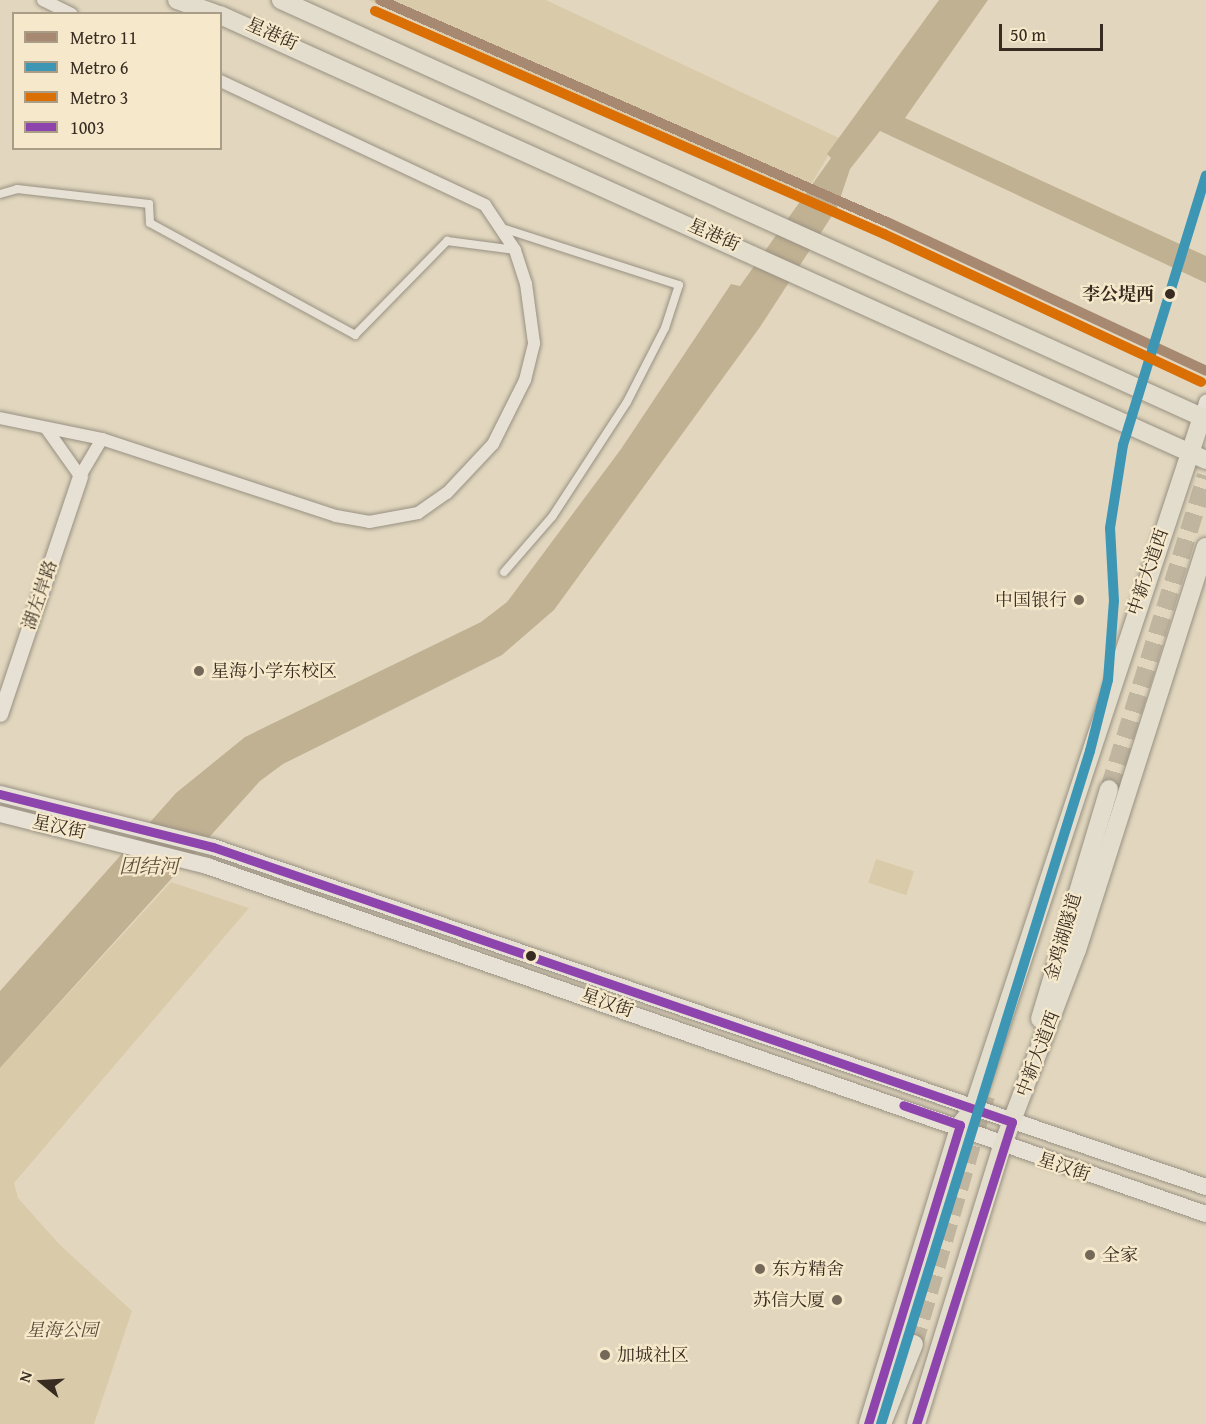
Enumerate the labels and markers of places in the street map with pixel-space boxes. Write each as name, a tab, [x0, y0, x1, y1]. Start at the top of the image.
place label: 李公堤西	[1082, 283, 1154, 305]
marker: 李公堤西	[1159, 283, 1181, 305]
place label: 中国银行	[995, 589, 1067, 611]
marker: 中国银行	[1072, 593, 1086, 607]
place label: 星海小学东校区	[211, 660, 337, 682]
marker: 星海小学东校区	[192, 664, 206, 678]
unlabelled marker	[525, 950, 537, 962]
place label: 全家	[1102, 1244, 1138, 1266]
marker: 全家	[1083, 1248, 1097, 1262]
place label: 东方精舍	[772, 1258, 844, 1280]
marker: 东方精舍	[753, 1262, 767, 1276]
place label: 苏信大厦	[753, 1289, 825, 1311]
marker: 苏信大厦	[830, 1293, 844, 1307]
place label: 加城社区	[617, 1344, 689, 1366]
marker: 加城社区	[598, 1348, 612, 1362]

